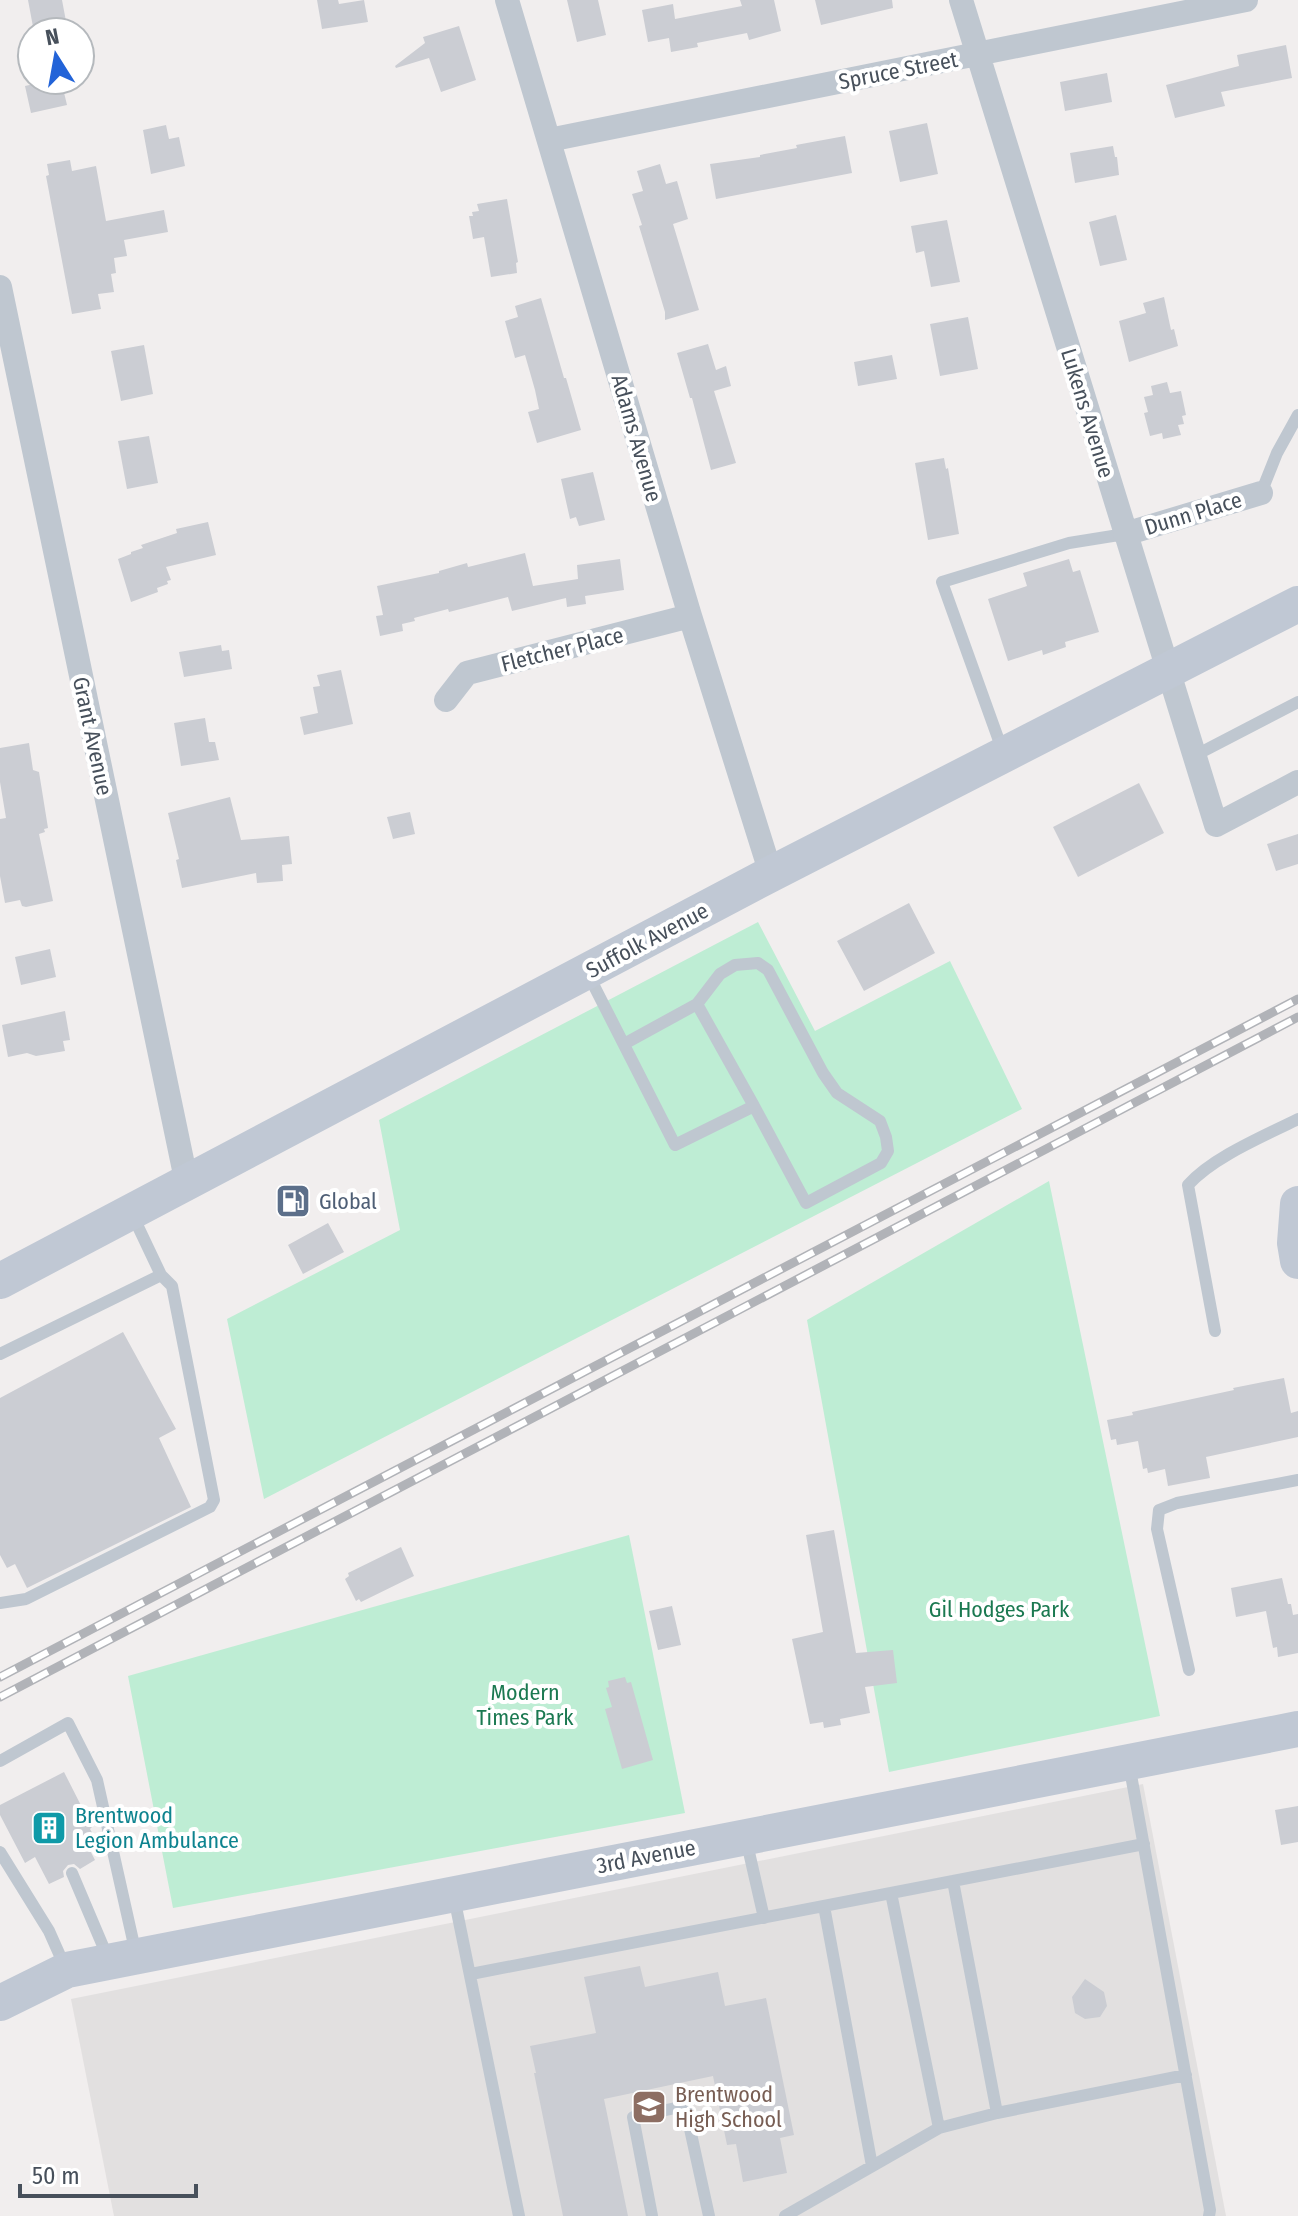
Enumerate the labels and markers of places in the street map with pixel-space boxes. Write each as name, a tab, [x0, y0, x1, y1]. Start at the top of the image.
fuel station icon: Global	[274, 1182, 312, 1220]
place label: Global	[319, 1188, 377, 1215]
place label: Brentwood Legion Ambulance	[75, 1802, 239, 1854]
building icon: Brentwood Legion Ambulance	[30, 1809, 68, 1847]
place label: Brentwood High School	[675, 2081, 782, 2133]
school or university icon: Brentwood High School	[630, 2088, 668, 2126]

